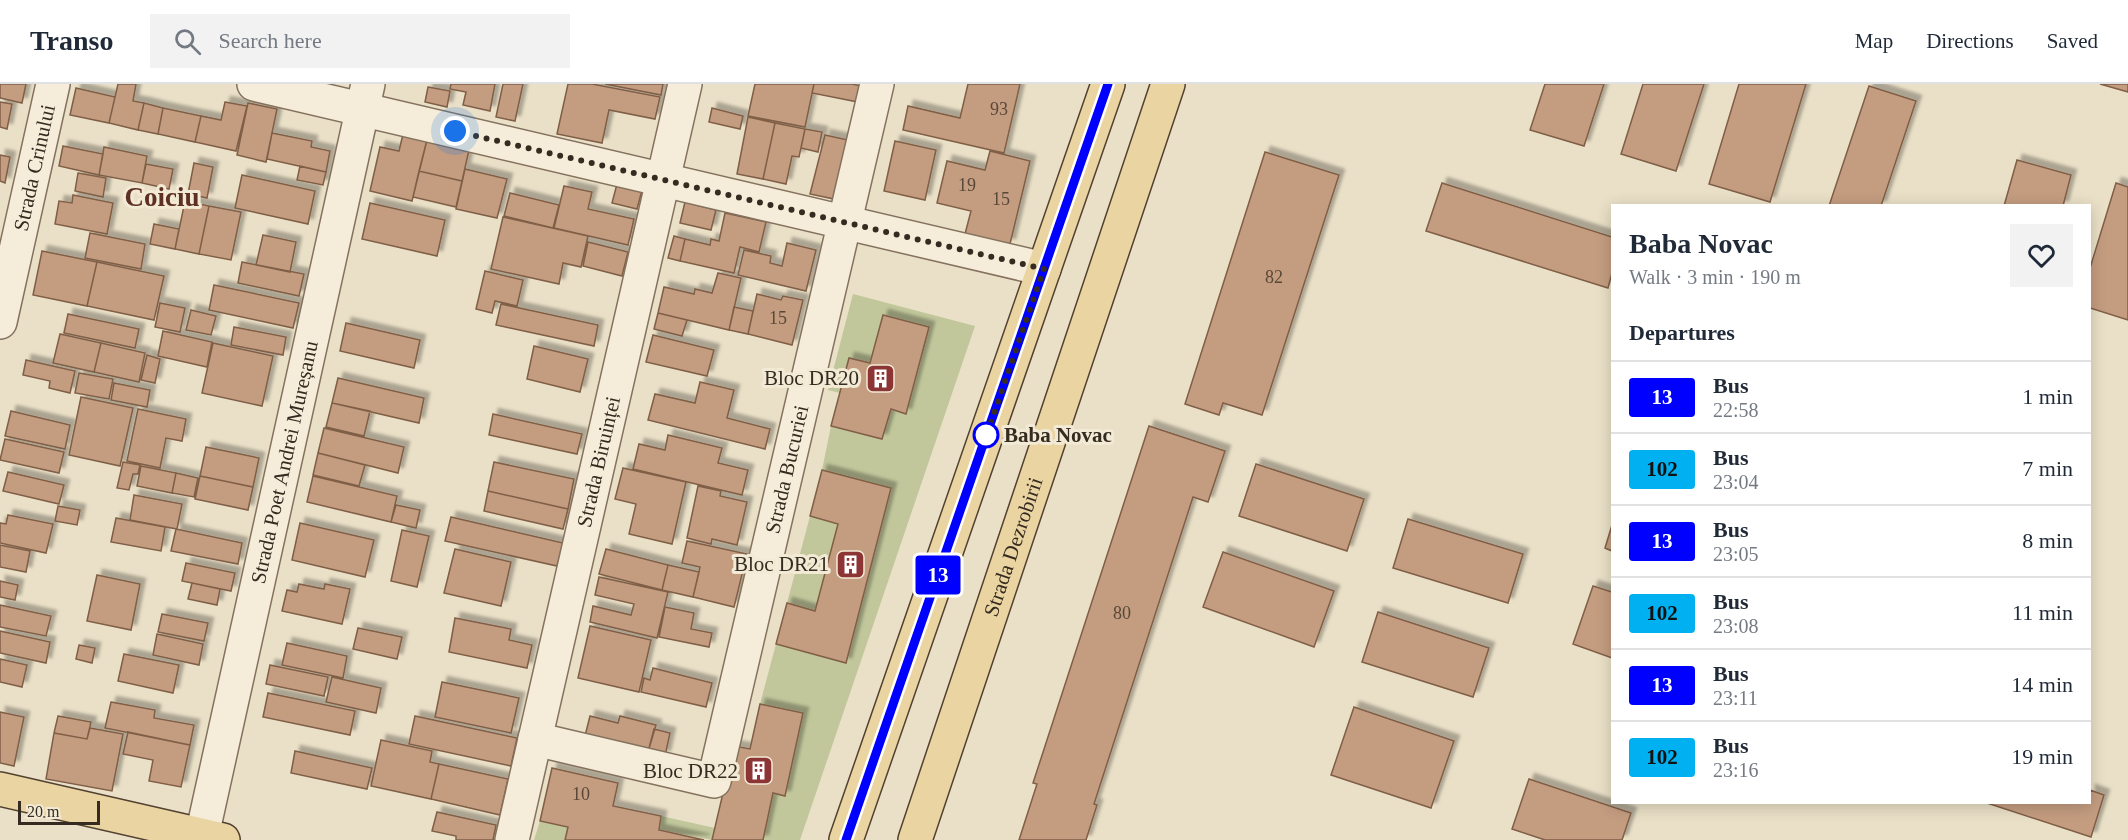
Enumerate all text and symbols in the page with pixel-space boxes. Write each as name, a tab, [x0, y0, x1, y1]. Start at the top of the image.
search box	[150, 14, 570, 68]
text: Transo	[30, 25, 114, 56]
icon: search	[171, 25, 204, 58]
text: Search here	[219, 28, 322, 53]
text: Map	[1855, 29, 1893, 53]
text: Directions	[1926, 29, 2014, 53]
text: Saved	[2047, 29, 2098, 53]
house number: 93	[990, 99, 1008, 119]
street label: Strada Crinului	[9, 102, 60, 233]
your location	[440, 116, 470, 146]
house number: 19	[958, 175, 976, 195]
district label: Coiciu	[124, 182, 200, 212]
house number: 15	[992, 189, 1010, 209]
button: heart	[2010, 224, 2073, 287]
text: Baba Novac	[1629, 228, 1773, 259]
text: Walk · 3 min · 190 m	[1629, 266, 1801, 288]
house number: 82	[1265, 267, 1283, 287]
house number: 15	[769, 308, 787, 328]
text: Departures	[1629, 320, 1735, 345]
street label: Strada Poet Andrei Mureșanu	[246, 338, 323, 586]
building icon: Bloc DR20	[864, 362, 896, 394]
place label: Bloc DR20	[764, 366, 859, 390]
text: Bus	[1713, 373, 1748, 398]
text: 1 min	[2022, 384, 2073, 409]
text: 13	[1652, 385, 1673, 409]
street label: Strada Biruinței	[572, 394, 625, 530]
text: 22:58	[1713, 399, 1759, 421]
street label: Strada Bucuriei	[760, 402, 814, 536]
marker: Baba Novac	[973, 422, 999, 448]
place label: Baba Novac	[1004, 423, 1112, 447]
text: Bus	[1713, 445, 1748, 470]
text: 7 min	[2022, 456, 2073, 481]
text: 102	[1646, 457, 1678, 481]
text: 23:04	[1713, 471, 1759, 493]
street label: Strada Dezrobirii	[979, 474, 1048, 620]
text: Bus	[1713, 517, 1748, 542]
text: 8 min	[2022, 528, 2073, 553]
text: 13	[1652, 529, 1673, 553]
text: 23:05	[1713, 543, 1759, 565]
building icon: Bloc DR21	[834, 548, 866, 580]
place label: Bloc DR21	[734, 552, 829, 576]
line badge: 13	[911, 556, 965, 594]
text: 13	[928, 563, 949, 587]
text: Bus	[1713, 589, 1748, 614]
text: 11 min	[2012, 600, 2073, 625]
text: 102	[1646, 601, 1678, 625]
house number: 80	[1113, 603, 1131, 623]
text: 23:08	[1713, 615, 1759, 637]
text: Bus	[1713, 661, 1748, 686]
text: 14 min	[2011, 672, 2073, 697]
text: 13	[1652, 673, 1673, 697]
text: 23:11	[1713, 687, 1758, 709]
text: Bus	[1713, 733, 1748, 758]
text: 19 min	[2011, 744, 2073, 769]
text: 102	[1646, 745, 1678, 769]
building icon: Bloc DR22	[743, 755, 775, 787]
place label: Bloc DR22	[643, 759, 738, 783]
text: 23:16	[1713, 759, 1759, 781]
house number: 10	[572, 784, 590, 804]
scale bar	[18, 798, 100, 826]
text: 20 m	[27, 803, 59, 820]

